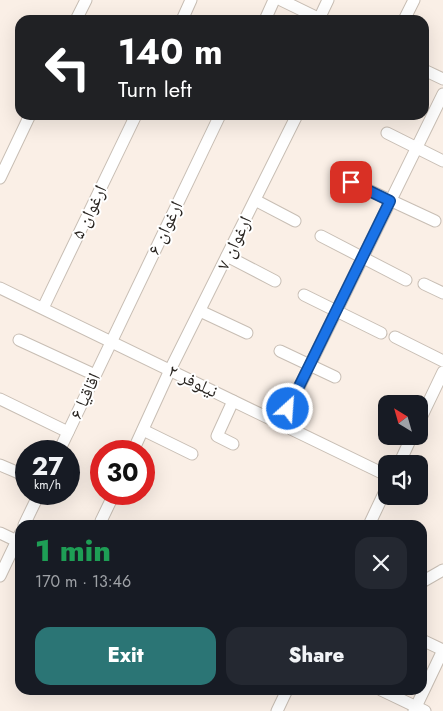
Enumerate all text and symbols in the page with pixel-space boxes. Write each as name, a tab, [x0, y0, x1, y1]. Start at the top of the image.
text: 140 m	[118, 27, 223, 77]
icon: left	[35, 35, 100, 100]
text: Turn left	[118, 73, 192, 105]
pin	[330, 161, 372, 203]
icon: arrive	[337, 168, 365, 196]
street label: ارغوان ۵	[65, 181, 113, 243]
street label: ارغوان ۶	[141, 197, 189, 259]
street label: ارغوان ۷	[210, 212, 258, 274]
street label: نیلوفر ۲	[164, 358, 222, 404]
street label: اقاقیا ۶	[63, 369, 107, 423]
position arrow	[261, 382, 313, 434]
north arrow	[378, 395, 428, 445]
map controls	[378, 395, 428, 505]
speed limit sign: 30	[90, 440, 155, 505]
text: 27	[32, 448, 63, 484]
button: sound	[378, 455, 428, 505]
text: km/h	[34, 476, 61, 494]
text: 1 min	[35, 529, 111, 572]
button: close	[355, 537, 407, 589]
text: 170 m · 13:46	[35, 570, 131, 593]
button: Exit	[35, 627, 216, 685]
button: Share	[226, 627, 407, 685]

